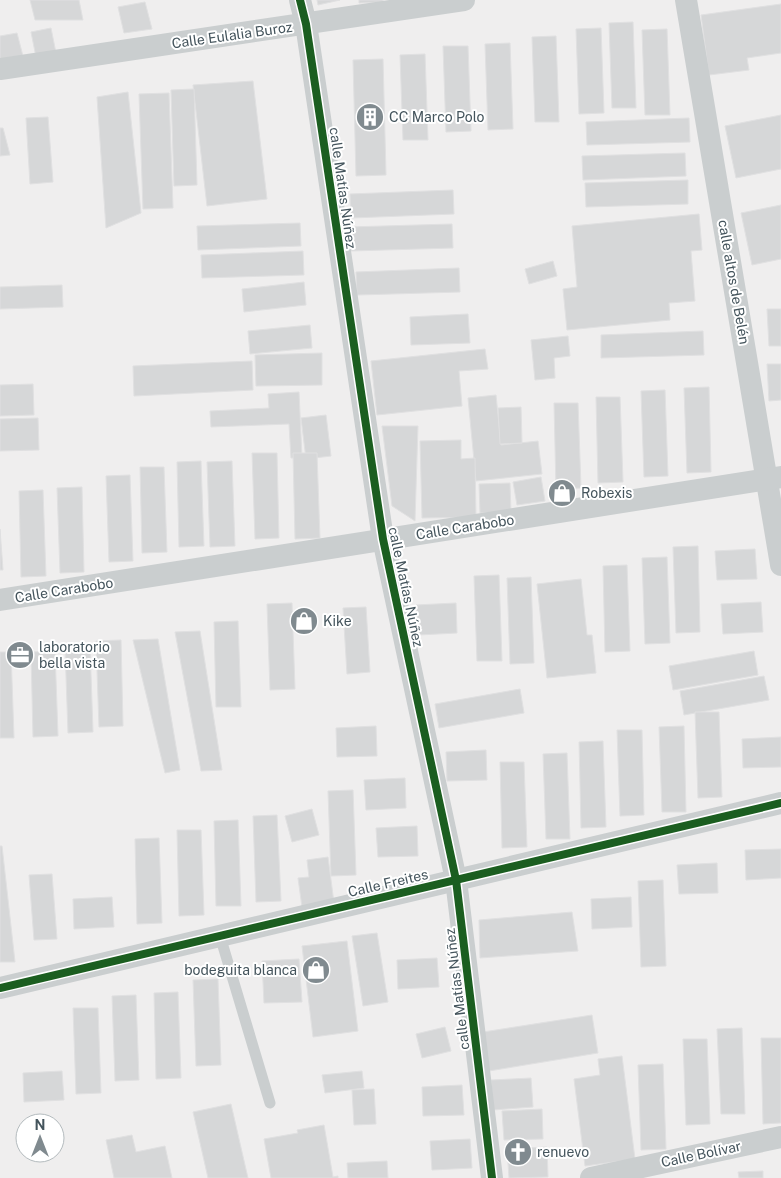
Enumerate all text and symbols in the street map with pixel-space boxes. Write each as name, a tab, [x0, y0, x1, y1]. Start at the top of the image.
street label: Calle Eulalia Buroz	[171, 19, 293, 51]
building icon: CC Marco Polo	[355, 102, 385, 132]
place label: CC Marco Polo	[389, 109, 485, 125]
street label: calle Matías Núñez	[327, 126, 359, 250]
street label: calle altos de Belén	[715, 219, 753, 345]
shop icon: Robexis	[547, 478, 577, 508]
place label: Robexis	[581, 485, 632, 501]
street label: Calle Carabobo	[415, 511, 515, 543]
street label: calle Matías Núñez	[385, 525, 427, 649]
street label: Calle Carabobo	[14, 574, 114, 606]
shop icon: Kike	[289, 606, 319, 636]
place label: Kike	[323, 613, 352, 629]
place label: laboratorio bella vista	[39, 639, 110, 671]
office icon: laboratorio bella vista	[5, 640, 35, 670]
street label: Calle Freites	[346, 866, 430, 900]
street label: calle Matías Núñez	[442, 927, 472, 1051]
shop icon: bodeguita blanca	[301, 955, 331, 985]
place label: bodeguita blanca	[184, 962, 297, 978]
north arrow	[15, 1113, 65, 1163]
text: N	[35, 1117, 45, 1133]
church icon: renuevo	[503, 1137, 533, 1167]
street label: Calle Bolívar	[659, 1138, 743, 1170]
place label: renuevo	[537, 1144, 589, 1160]

